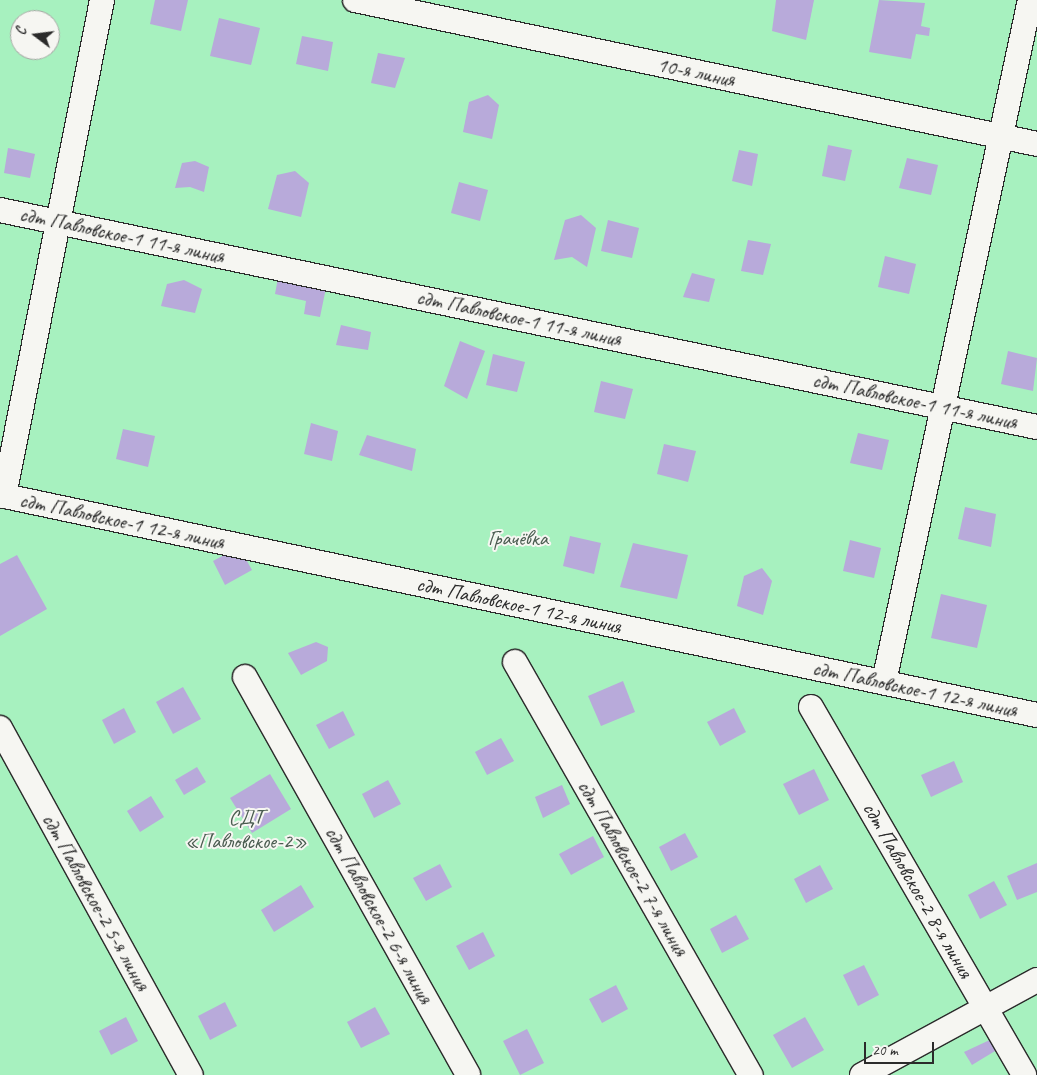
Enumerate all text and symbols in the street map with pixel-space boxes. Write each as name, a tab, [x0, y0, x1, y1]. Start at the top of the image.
north arrow	[10, 10, 60, 60]
text: С	[12, 26, 30, 37]
street label: 10-я линия	[655, 52, 737, 92]
street label: сдт Павловское-1 11-я линия	[17, 201, 227, 269]
street label: сдт Павловское-1 11-я линия	[414, 284, 624, 352]
street label: сдт Павловское-1 11-я линия	[810, 367, 1020, 435]
street label: сдт Павловское-1 12-я линия	[17, 487, 227, 555]
park label: Грачёвка	[488, 525, 548, 551]
street label: сдт Павловское-1 12-я линия	[414, 571, 624, 639]
street label: сдт Павловское-1 12-я линия	[810, 655, 1020, 723]
street label: сдт Павловское-2 7-я линия	[572, 776, 694, 960]
street label: сдт Павловское-2 8-я линия	[857, 798, 979, 982]
park label: СДТ «Павловское-2»	[185, 804, 307, 854]
street label: сдт Павловское-2 5-я линия	[37, 809, 155, 995]
street label: сдт Павловское-2 6-я линия	[320, 822, 438, 1008]
scale bar	[867, 1032, 937, 1064]
text: 20 m	[872, 1041, 898, 1060]

